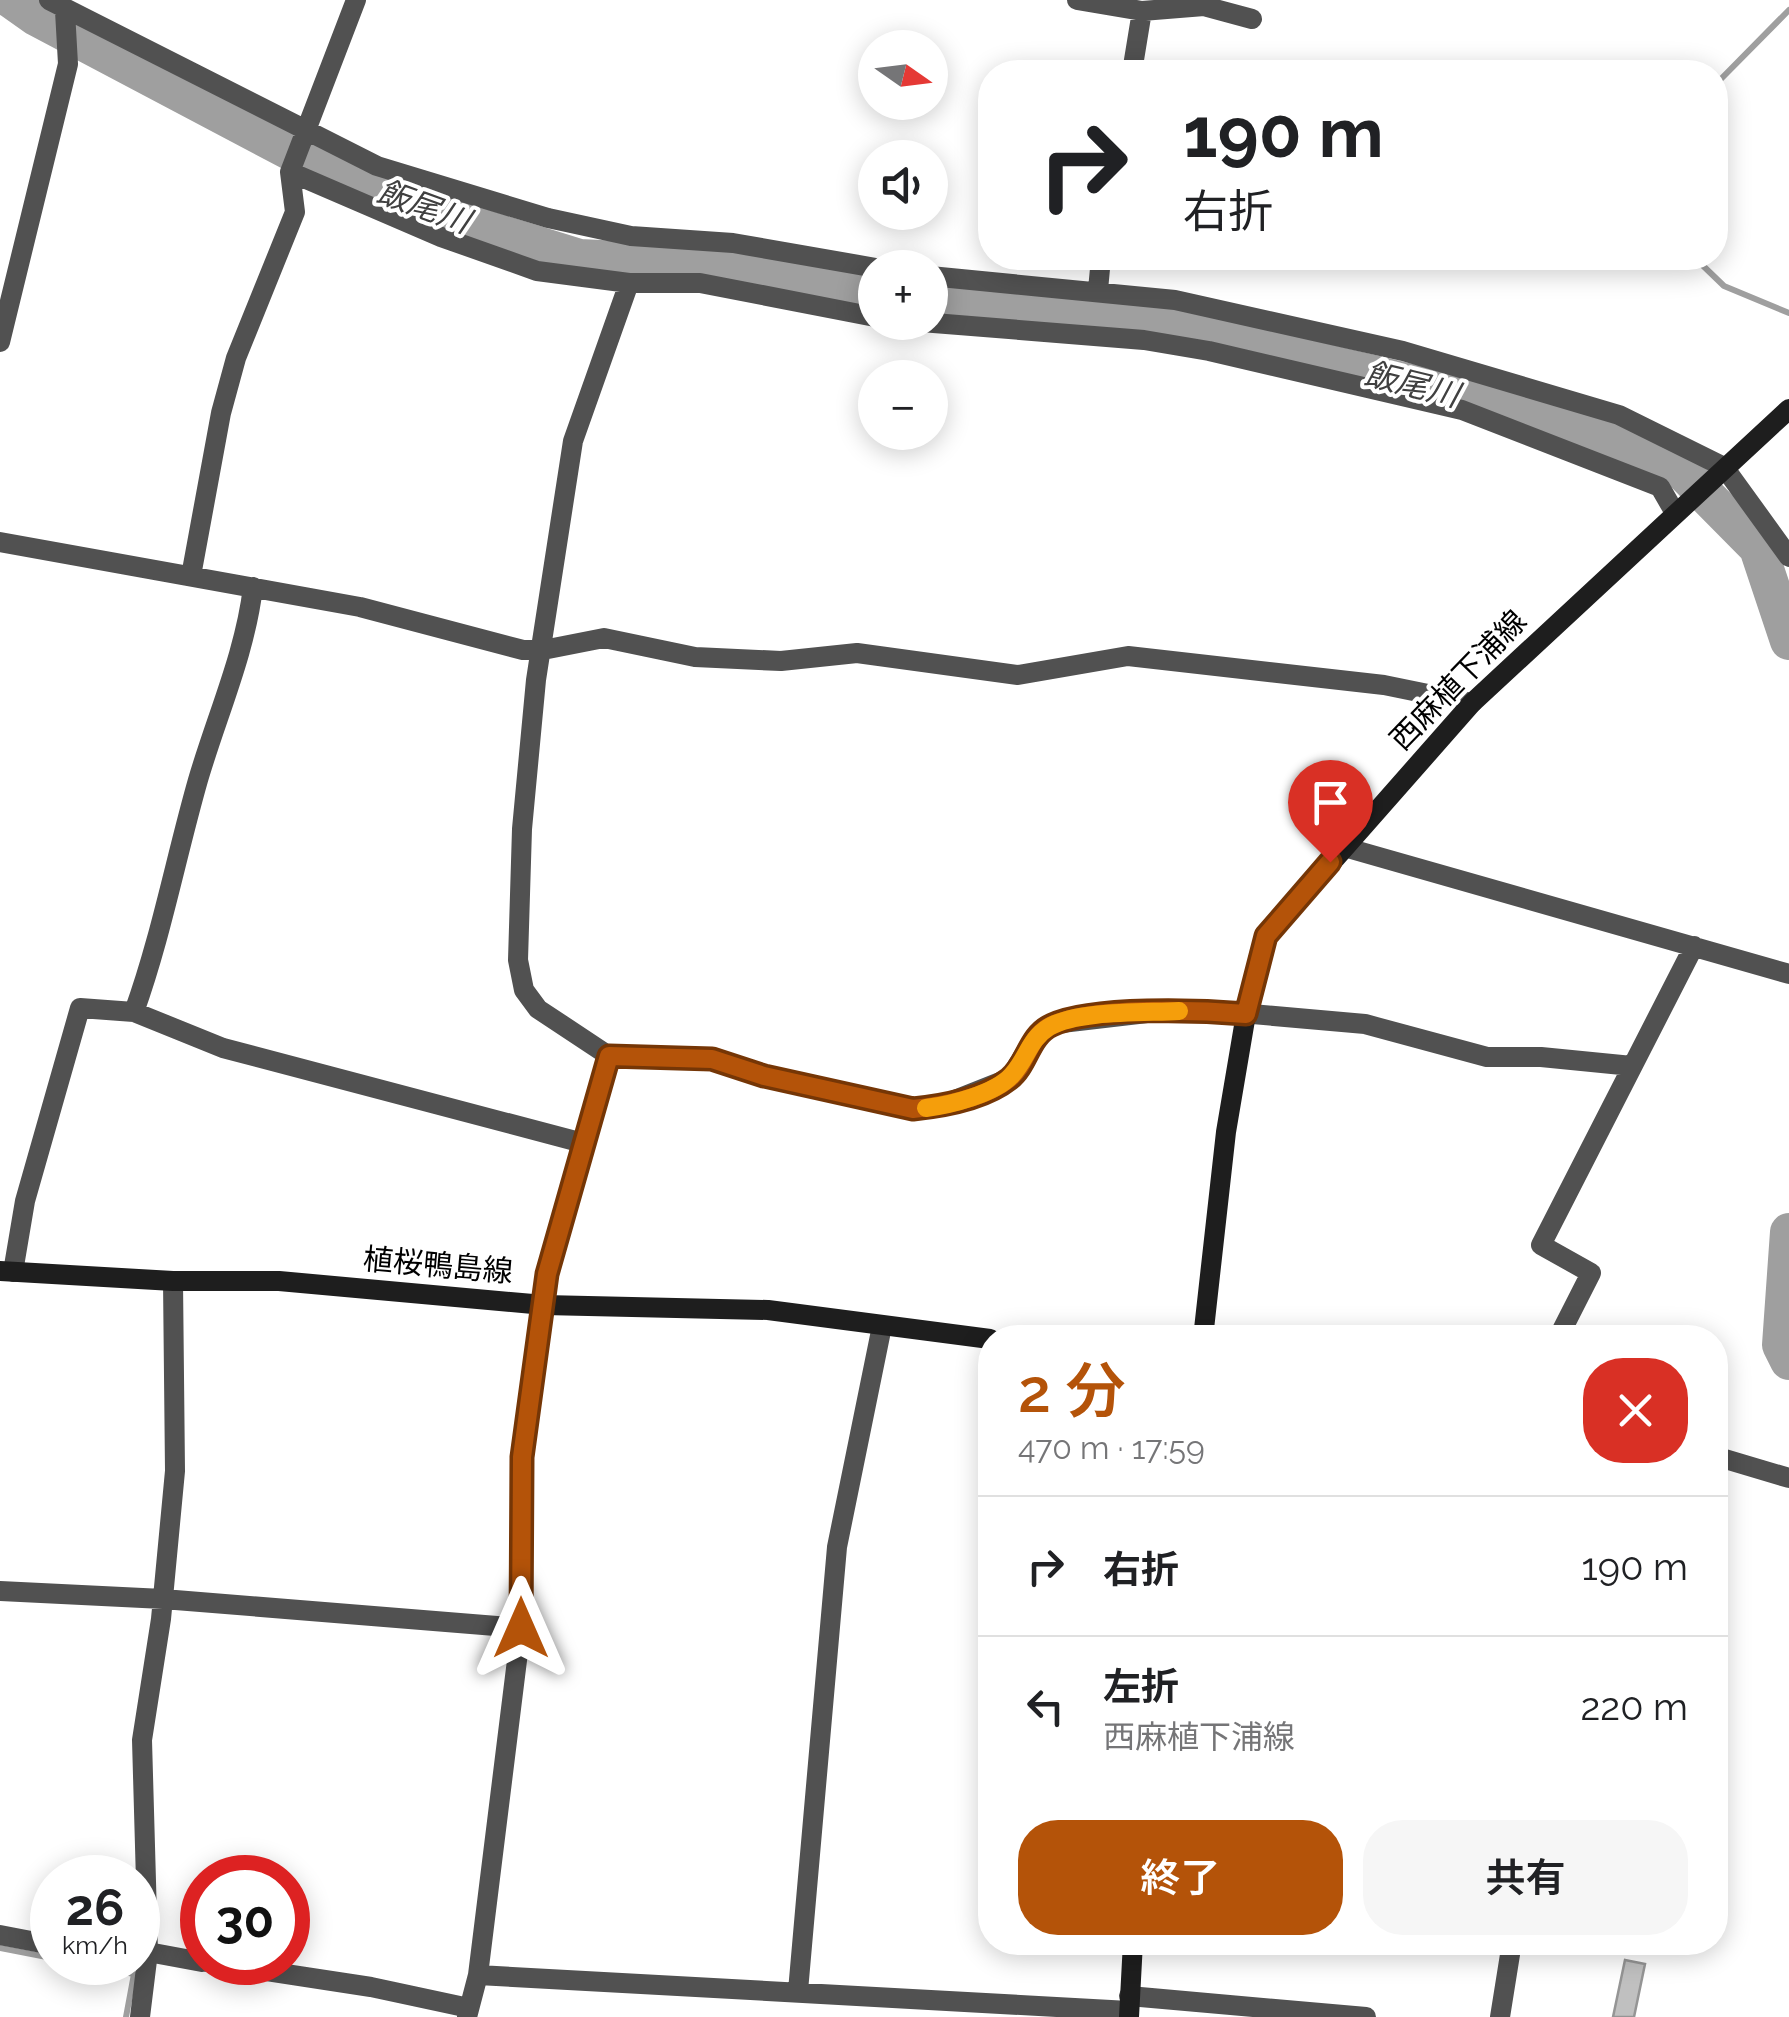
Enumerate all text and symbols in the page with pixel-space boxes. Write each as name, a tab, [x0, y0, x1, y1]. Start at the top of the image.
north arrow	[858, 30, 948, 120]
map controls	[858, 30, 948, 450]
text: 190 m	[1183, 91, 1384, 173]
icon: right	[1018, 100, 1148, 230]
button: sound	[858, 140, 948, 230]
water label: 飯尾川	[373, 172, 478, 241]
text: 右折	[1183, 185, 1273, 238]
button: +	[858, 250, 948, 340]
water label: 飯尾川	[1361, 354, 1466, 414]
button: −	[858, 360, 948, 450]
street label: 西麻植下浦線	[1383, 603, 1533, 757]
pin	[1288, 760, 1373, 863]
icon: arrive	[1303, 775, 1358, 830]
street label: 植桜鴨島線	[362, 1241, 514, 1289]
text: 2 分	[1018, 1356, 1126, 1426]
button: close	[1583, 1358, 1688, 1463]
text: 470 m · 17:59	[1018, 1429, 1205, 1466]
icon: right	[1018, 1539, 1073, 1594]
text: 190 m	[1582, 1544, 1688, 1589]
text: 右折	[1103, 1547, 1179, 1592]
position arrow	[469, 1576, 573, 1680]
text: 左折	[1103, 1664, 1179, 1709]
icon: left	[1018, 1679, 1073, 1734]
text: 220 m	[1581, 1684, 1688, 1729]
text: 西麻植下浦線	[1103, 1718, 1295, 1755]
button: 終了	[1018, 1820, 1343, 1935]
button: 共有	[1363, 1820, 1688, 1935]
speed limit sign: 30	[180, 1855, 310, 1985]
text: 26	[66, 1878, 124, 1937]
text: km/h	[62, 1930, 128, 1960]

